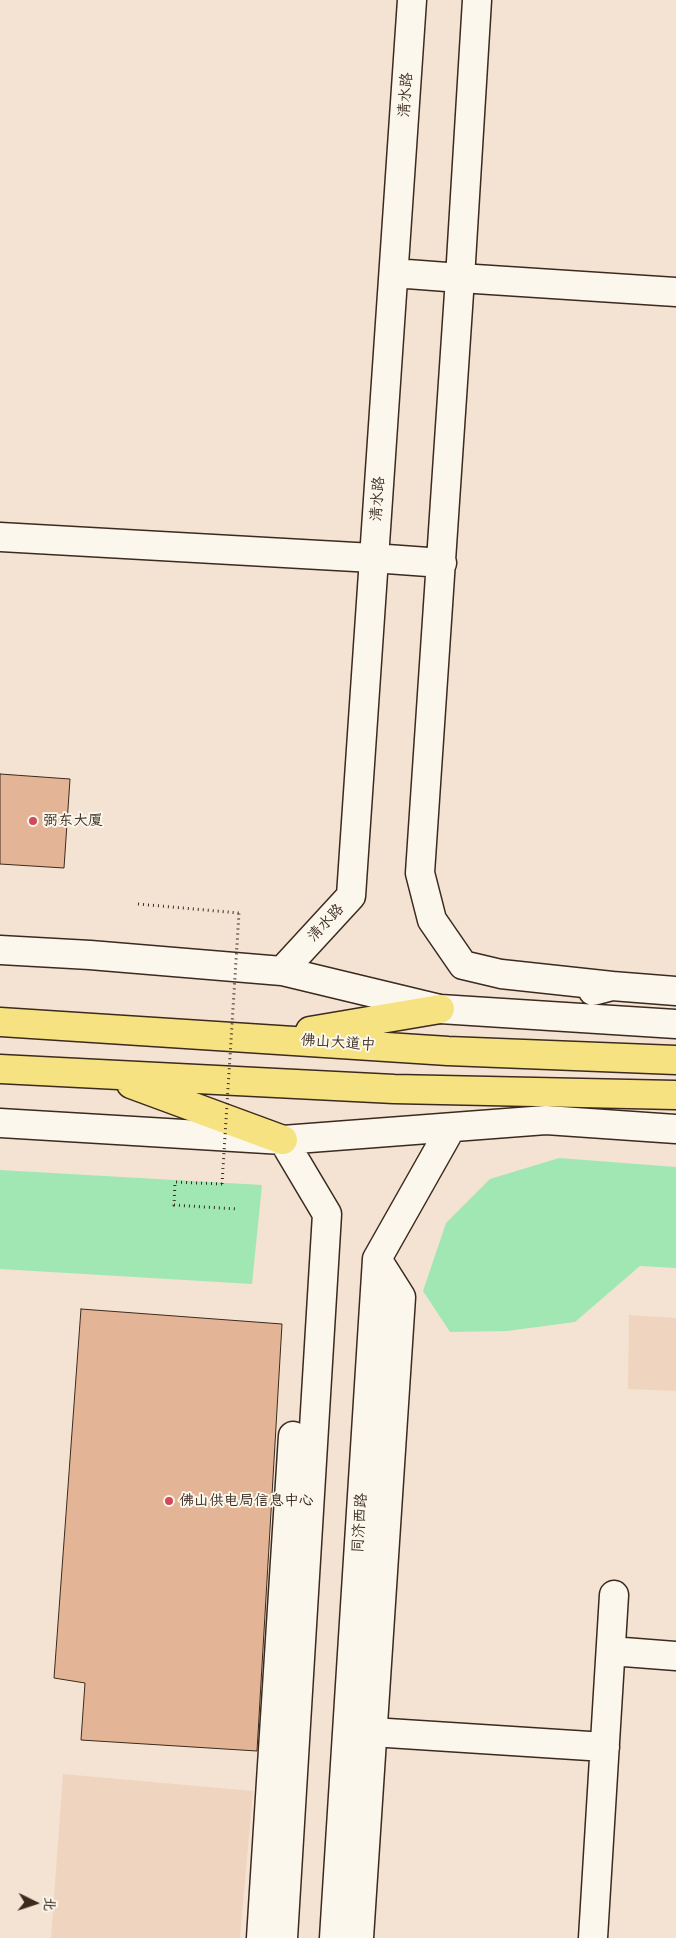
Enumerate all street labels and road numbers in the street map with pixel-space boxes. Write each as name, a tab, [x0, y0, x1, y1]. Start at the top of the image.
street label: 清水路	[395, 72, 417, 118]
street label: 清水路	[367, 476, 389, 522]
street label: 清水路	[304, 900, 348, 946]
street label: 佛山大道中	[300, 1031, 376, 1055]
street label: 同济西路	[349, 1492, 371, 1554]

